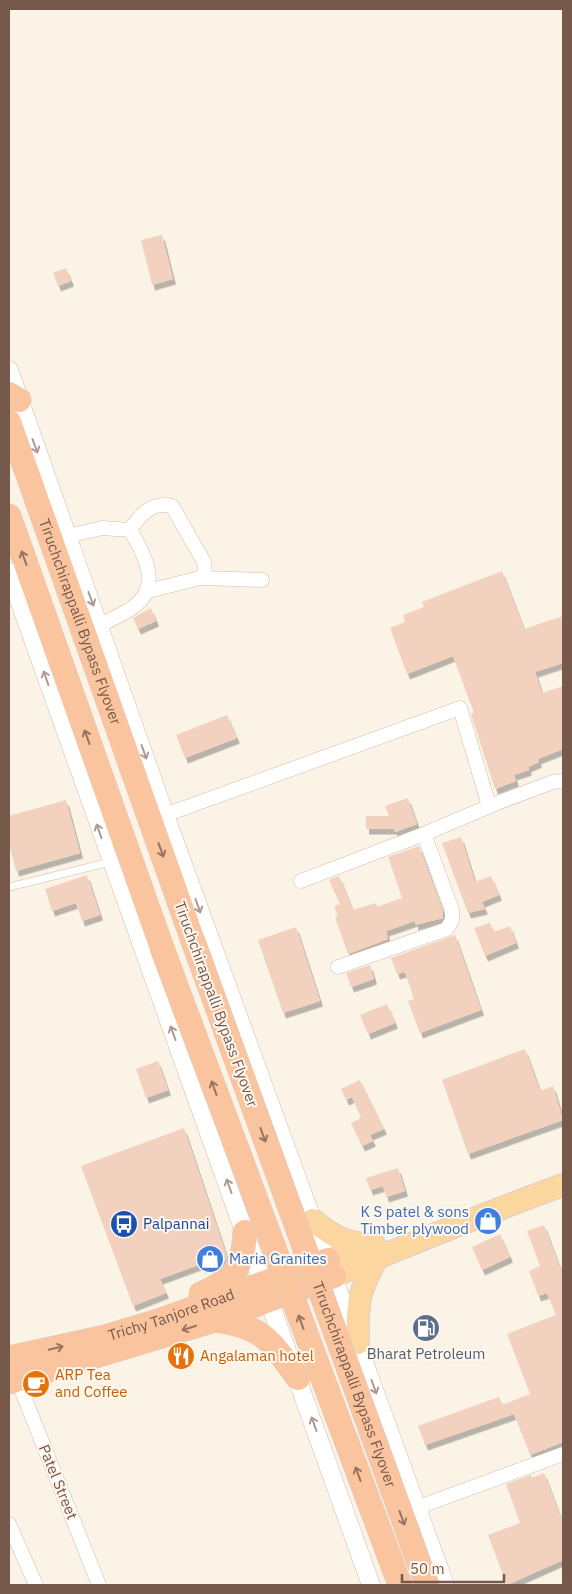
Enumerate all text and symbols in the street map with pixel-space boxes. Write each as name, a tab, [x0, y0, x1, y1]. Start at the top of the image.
one-way arrow	[31, 438, 40, 453]
street label: Tiruchchirappalli Bypass Flyover	[35, 516, 126, 728]
one-way arrow	[18, 550, 28, 566]
one-way arrow	[87, 591, 96, 606]
one-way arrow	[41, 671, 50, 686]
one-way arrow	[82, 730, 91, 746]
one-way arrow	[140, 744, 149, 760]
one-way arrow	[94, 824, 103, 840]
one-way arrow	[156, 842, 166, 858]
one-way arrow	[194, 897, 203, 913]
street label: Tiruchchirappalli Bypass Flyover	[170, 898, 263, 1110]
one-way arrow	[168, 1026, 177, 1042]
one-way arrow	[209, 1080, 218, 1096]
one-way arrow	[259, 1127, 268, 1143]
one-way arrow	[224, 1179, 233, 1194]
place label: K S patel & sons Timber plywood	[360, 1202, 469, 1238]
shop icon: K S patel & sons Timber plywood	[473, 1206, 503, 1236]
bus stop icon: Palpannai	[109, 1209, 139, 1239]
place label: Palpannai	[143, 1214, 210, 1233]
shop icon: Maria Granites	[195, 1244, 225, 1274]
place label: Maria Granites	[229, 1249, 327, 1268]
street label: Tiruchchirappalli Bypass Flyover	[309, 1279, 401, 1490]
street label: Trichy Tanjore Road	[106, 1284, 237, 1345]
fuel station icon: Bharat Petroleum	[411, 1313, 441, 1343]
one-way arrow	[296, 1315, 305, 1330]
one-way arrow	[182, 1324, 198, 1334]
restaurant icon: Angalaman hotel	[166, 1341, 196, 1371]
one-way arrow	[48, 1343, 64, 1352]
place label: Bharat Petroleum	[367, 1344, 485, 1363]
place label: Angalaman hotel	[200, 1346, 314, 1365]
place label: ARP Tea and Coffee	[55, 1365, 128, 1401]
cafe icon: ARP Tea and Coffee	[21, 1369, 51, 1399]
one-way arrow	[370, 1379, 379, 1394]
one-way arrow	[309, 1417, 318, 1432]
street label: Patel Street	[35, 1442, 82, 1522]
one-way arrow	[353, 1467, 362, 1482]
one-way arrow	[398, 1510, 407, 1526]
scale bar	[402, 1552, 504, 1584]
text: 50 m	[410, 1559, 445, 1578]

